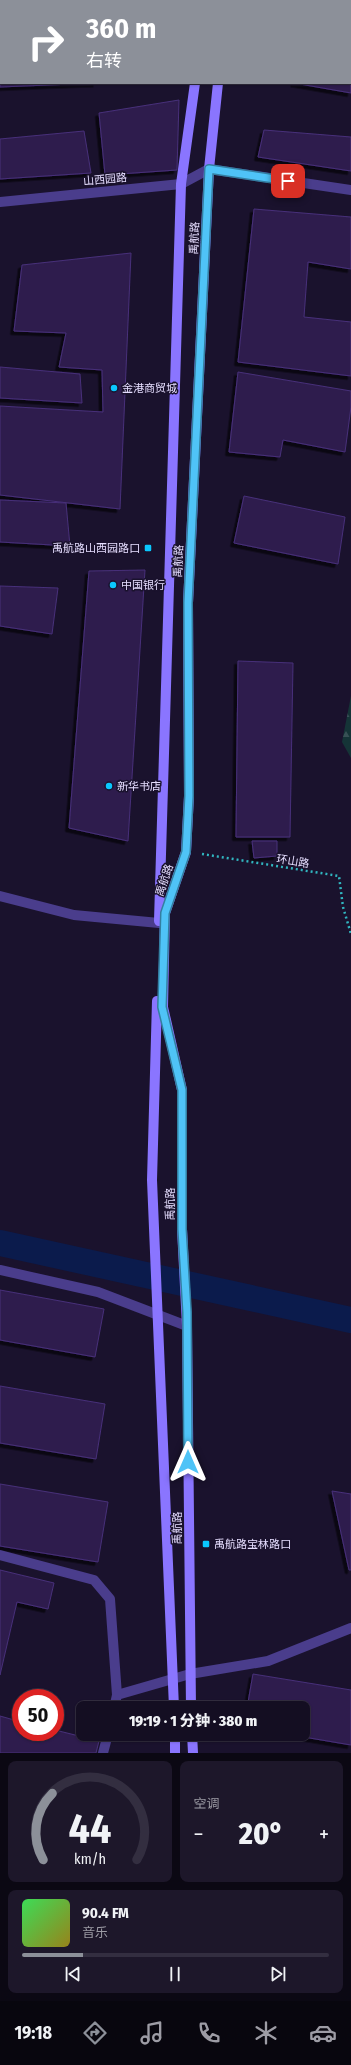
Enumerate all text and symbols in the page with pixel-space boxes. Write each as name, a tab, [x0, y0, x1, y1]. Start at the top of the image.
text: 360 m	[86, 12, 156, 45]
icon: right	[20, 16, 72, 68]
text: 右转	[86, 50, 122, 72]
pin	[271, 164, 305, 198]
icon: arrive	[277, 170, 299, 192]
street label: 山西园路	[83, 171, 128, 188]
street label: 禹航路	[187, 221, 202, 255]
place label: 金港商贸城	[122, 382, 177, 395]
marker: 金港商贸城	[109, 383, 119, 393]
place label: 禹航路山西园路口	[52, 542, 140, 555]
marker: 禹航路山西园路口	[143, 543, 153, 553]
street label: 禹航路	[171, 544, 186, 578]
place label: 中国银行	[121, 579, 165, 592]
marker: 中国银行	[108, 580, 118, 590]
place label: 新华书店	[117, 780, 161, 793]
marker: 新华书店	[104, 781, 114, 791]
street label: 环山路	[276, 852, 310, 870]
street label: 禹航路	[153, 862, 176, 898]
street label: 禹航路	[164, 1188, 177, 1221]
position arrow	[167, 1441, 209, 1483]
street label: 禹航路	[171, 1512, 184, 1545]
place label: 禹航路宝林路口	[214, 1538, 291, 1551]
marker: 禹航路宝林路口	[201, 1539, 211, 1549]
speed limit sign: 50	[12, 1689, 64, 1741]
text: 19:19 · 1 分钟 · 380 m	[129, 1712, 257, 1730]
text: 空调	[194, 1796, 220, 1811]
text: 44	[68, 1803, 111, 1853]
text: 20°	[239, 1816, 284, 1852]
text: −	[194, 1821, 203, 1848]
text: +	[319, 1821, 329, 1848]
text: km/h	[74, 1850, 106, 1867]
text: 90.4 FM	[82, 1904, 129, 1922]
text: 音乐	[82, 1925, 108, 1940]
icon: previous	[62, 1963, 84, 1985]
icon: pause	[164, 1963, 186, 1985]
icon: next	[267, 1963, 289, 1985]
icon: directions	[81, 2019, 109, 2047]
icon: music	[138, 2019, 166, 2047]
icon: phone	[195, 2019, 223, 2047]
icon: climate	[252, 2019, 280, 2047]
icon: car	[309, 2019, 337, 2047]
text: 19:18	[14, 2022, 52, 2044]

